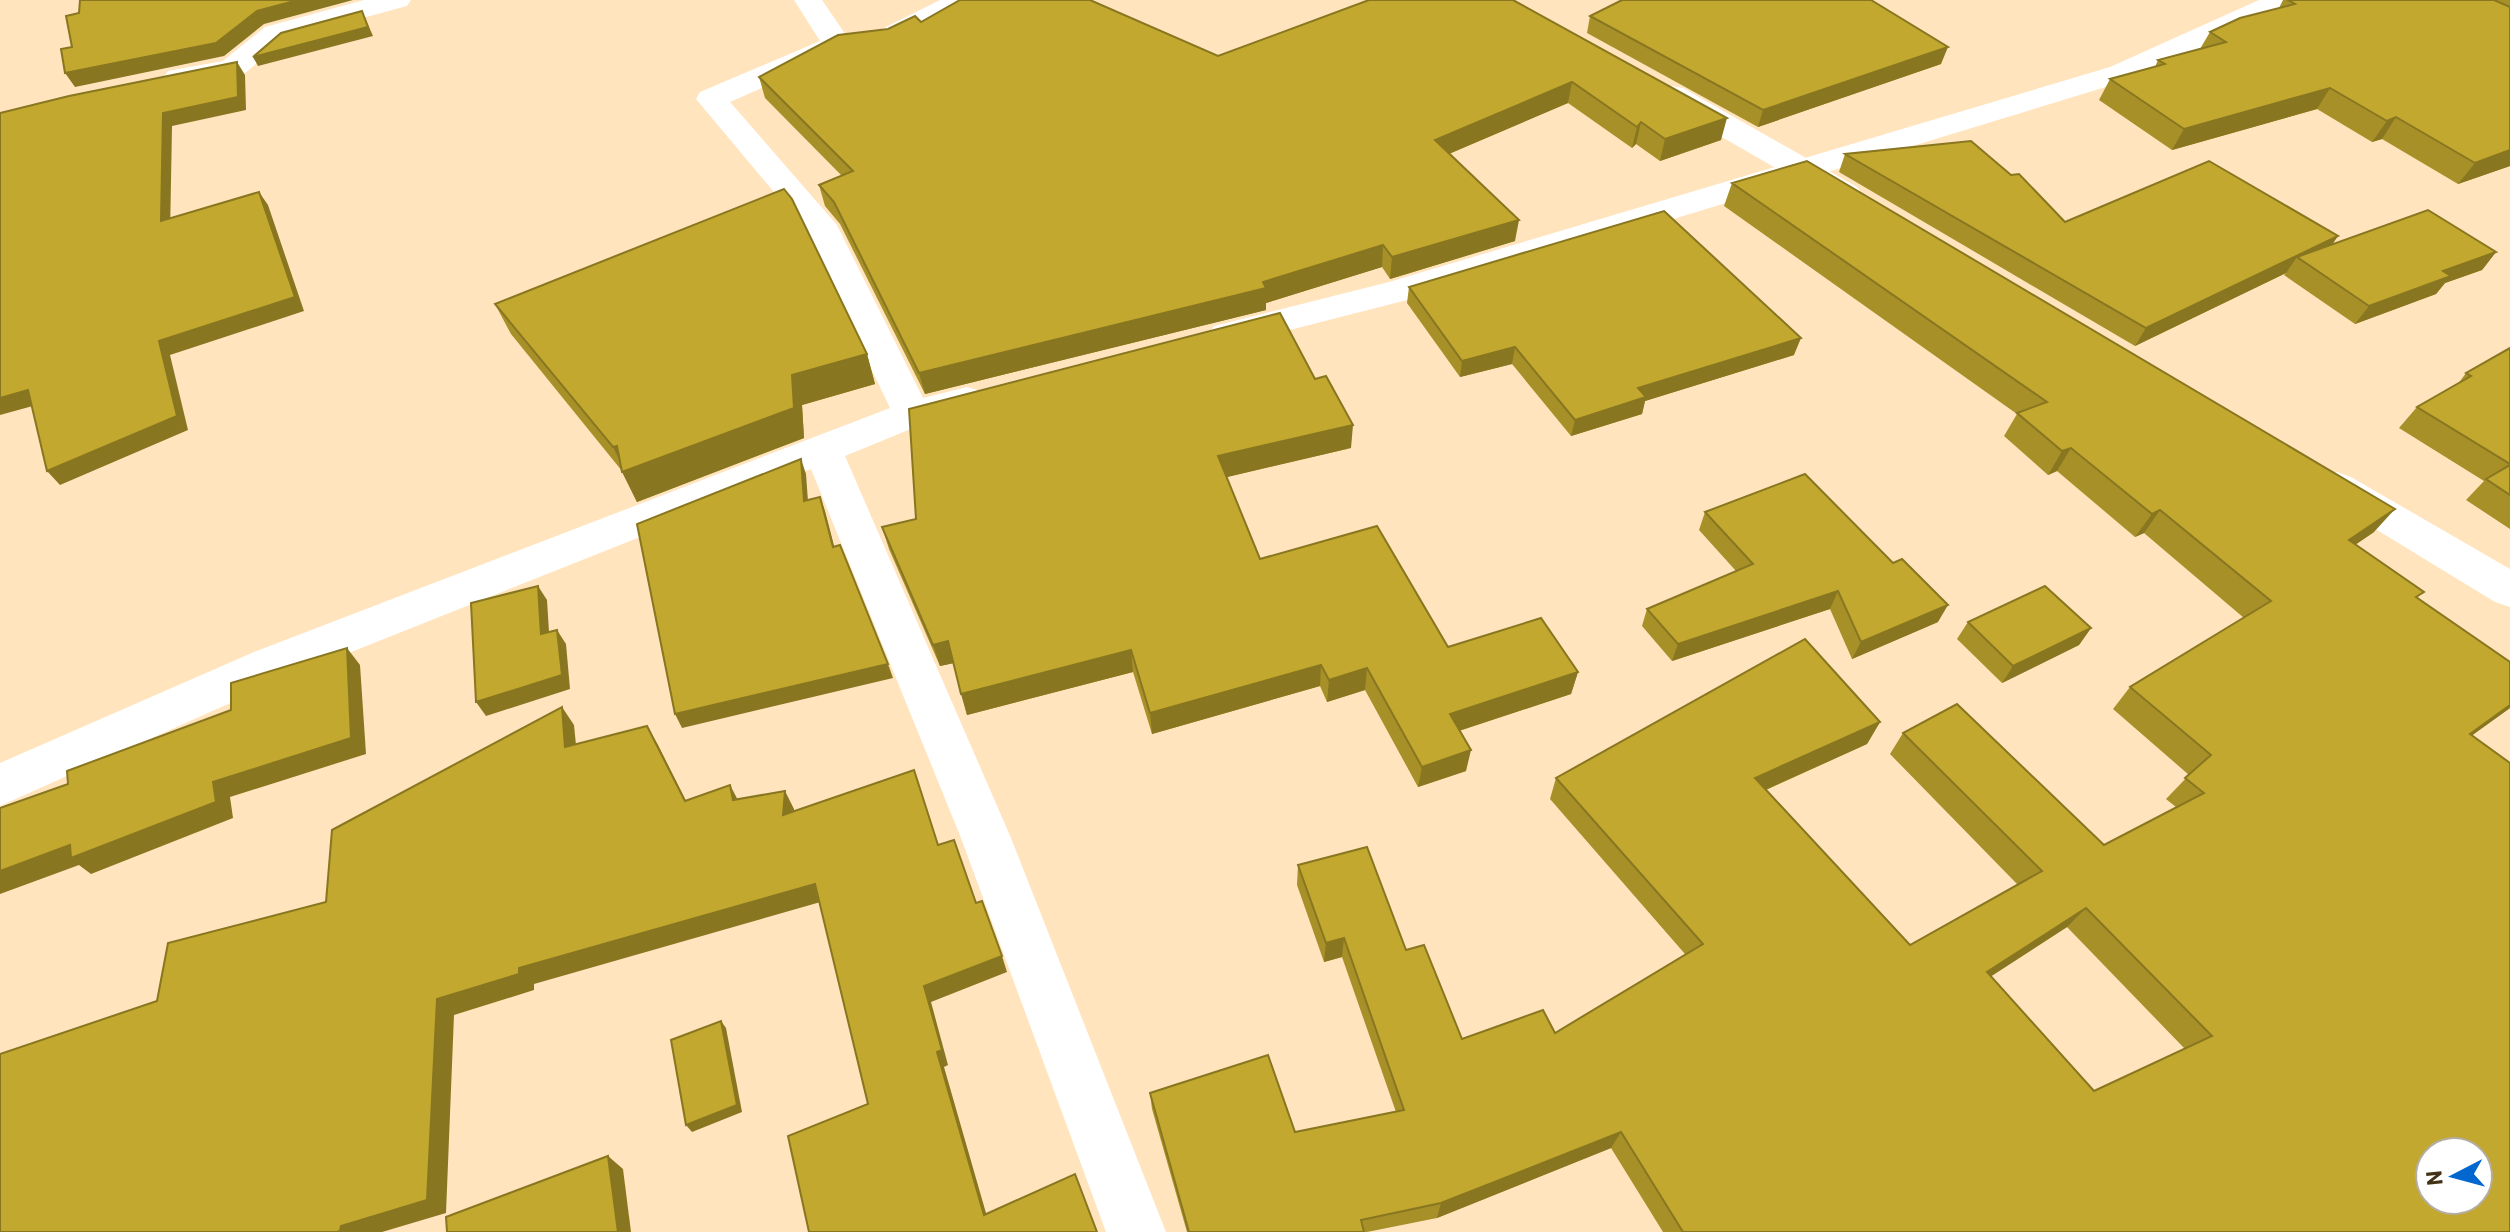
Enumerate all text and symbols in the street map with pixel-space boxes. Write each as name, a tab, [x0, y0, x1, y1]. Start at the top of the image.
north arrow	[2414, 1136, 2494, 1216]
text: N	[2419, 1170, 2447, 1187]

